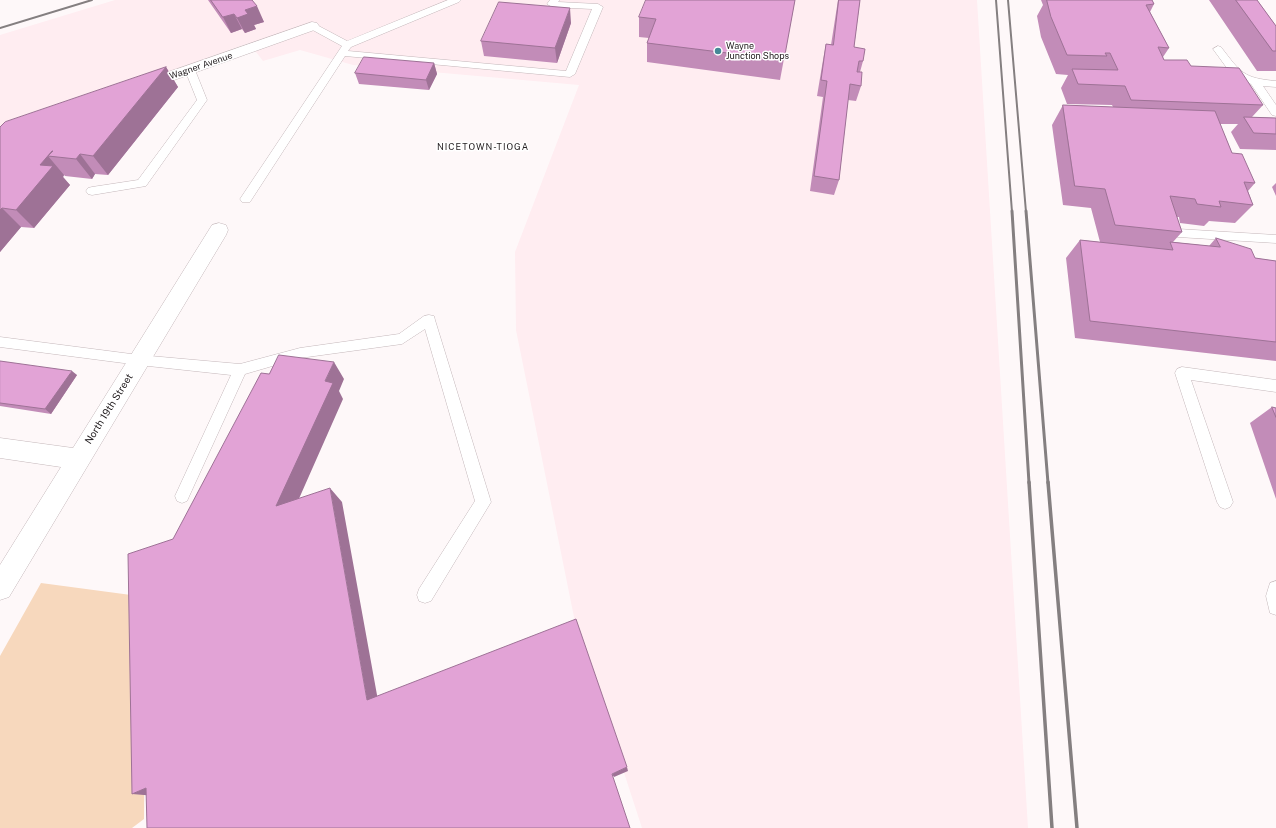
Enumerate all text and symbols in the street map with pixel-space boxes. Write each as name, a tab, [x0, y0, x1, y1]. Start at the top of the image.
place label: Wayne Junction Shops	[726, 41, 789, 62]
marker: Wayne Junction Shops	[713, 46, 723, 56]
street label: Wagner Avenue	[168, 50, 234, 82]
district label: NICETOWN-TIOGA	[437, 142, 529, 152]
street label: North 19th Street	[83, 372, 135, 446]

